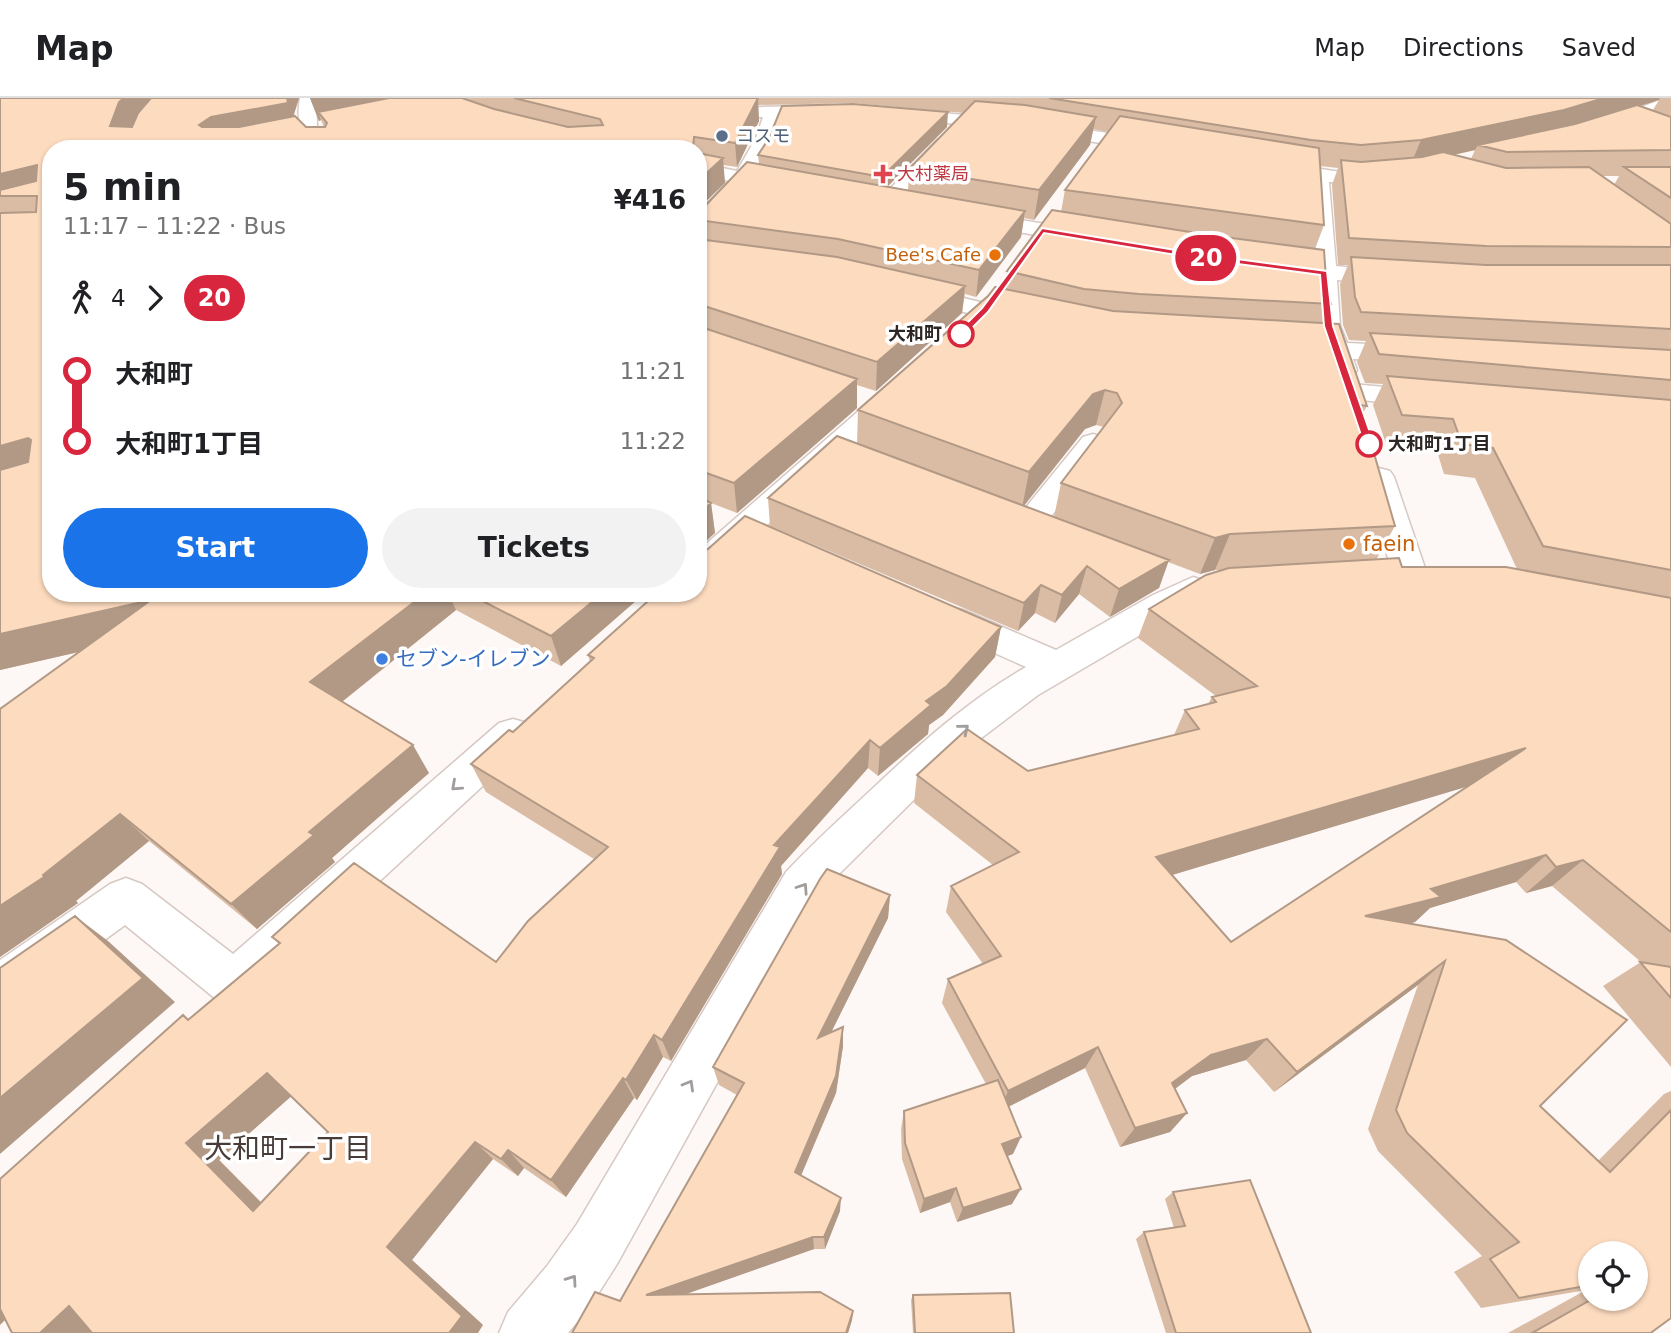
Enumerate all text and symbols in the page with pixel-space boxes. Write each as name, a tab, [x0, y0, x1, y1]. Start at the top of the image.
text: Map	[35, 29, 114, 68]
text: Map	[1314, 34, 1365, 62]
text: Directions	[1403, 34, 1524, 62]
text: Saved	[1562, 34, 1636, 62]
place label: コスモ	[736, 125, 790, 146]
marker: コスモ	[714, 128, 730, 144]
place label: 大村薬局	[897, 163, 969, 184]
text: 5 min	[63, 165, 182, 209]
marker: 大村薬局	[875, 166, 891, 182]
text: ¥416	[614, 185, 686, 215]
text: 11:17 – 11:22 · Bus	[63, 213, 286, 239]
line badge: 20	[1174, 235, 1238, 281]
place label: Bee's Cafe	[885, 244, 981, 265]
text: 20	[1189, 244, 1223, 272]
marker: Bee's Cafe	[987, 247, 1003, 263]
icon: walk	[63, 279, 101, 317]
icon: forward	[136, 279, 174, 317]
text: 20	[198, 284, 231, 312]
text: 4	[111, 285, 126, 311]
marker: 大和町	[948, 321, 974, 347]
place label: 大和町	[888, 323, 942, 344]
text: 11:21	[620, 358, 686, 384]
text: 大和町	[115, 359, 193, 389]
text: 11:22	[620, 428, 686, 454]
text: 大和町1丁目	[115, 429, 263, 459]
marker: 大和町1丁目	[1356, 431, 1382, 457]
place label: 大和町1丁目	[1388, 433, 1491, 454]
button: Start	[63, 508, 368, 588]
button: Tickets	[382, 508, 686, 588]
place label: faein	[1363, 532, 1415, 556]
marker: faein	[1341, 536, 1357, 552]
place label: セブン-イレブン	[396, 647, 551, 671]
marker: セブン-イレブン	[374, 651, 390, 667]
one-way arrow	[956, 725, 969, 737]
one-way arrow	[451, 777, 464, 790]
one-way arrow	[794, 883, 807, 896]
one-way arrow	[681, 1080, 694, 1092]
district label: 大和町一丁目	[204, 1132, 372, 1165]
map controls	[1578, 1241, 1648, 1311]
button: locate	[1578, 1241, 1648, 1311]
one-way arrow	[564, 1275, 576, 1288]

